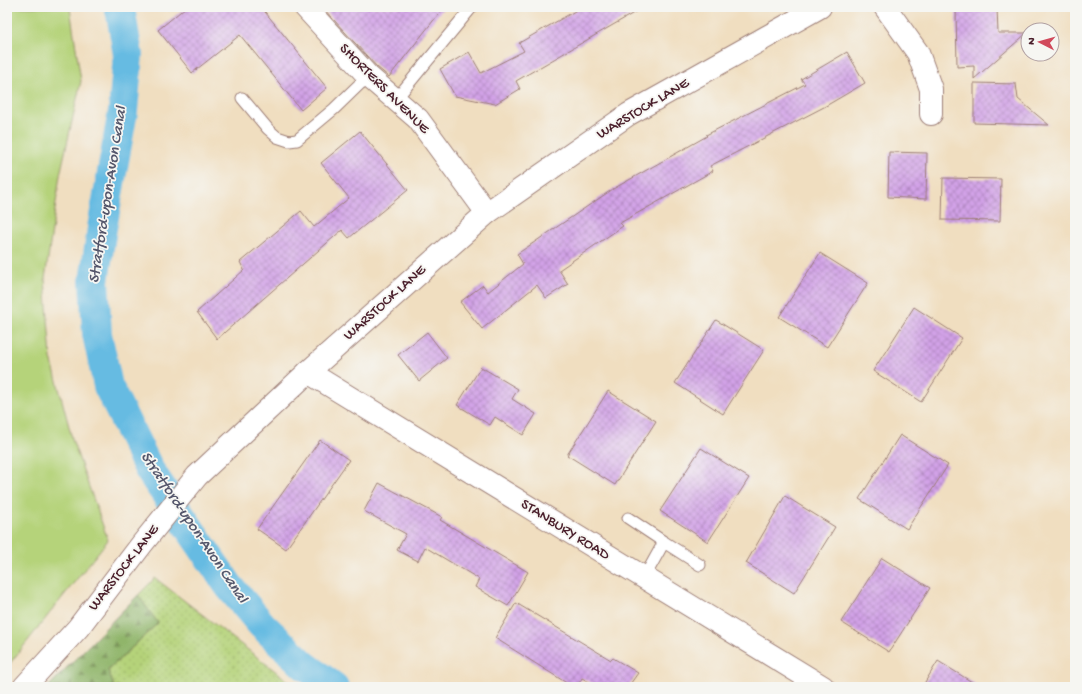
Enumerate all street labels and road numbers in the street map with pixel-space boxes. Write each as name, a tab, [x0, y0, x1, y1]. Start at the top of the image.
street label: SHORTERS AVENUE	[335, 40, 433, 138]
street label: WARSTOCK LANE	[594, 74, 693, 144]
street label: WARSTOCK LANE	[340, 261, 430, 345]
street label: STANBURY ROAD	[517, 495, 613, 565]
street label: WARSTOCK LANE	[85, 521, 164, 615]

